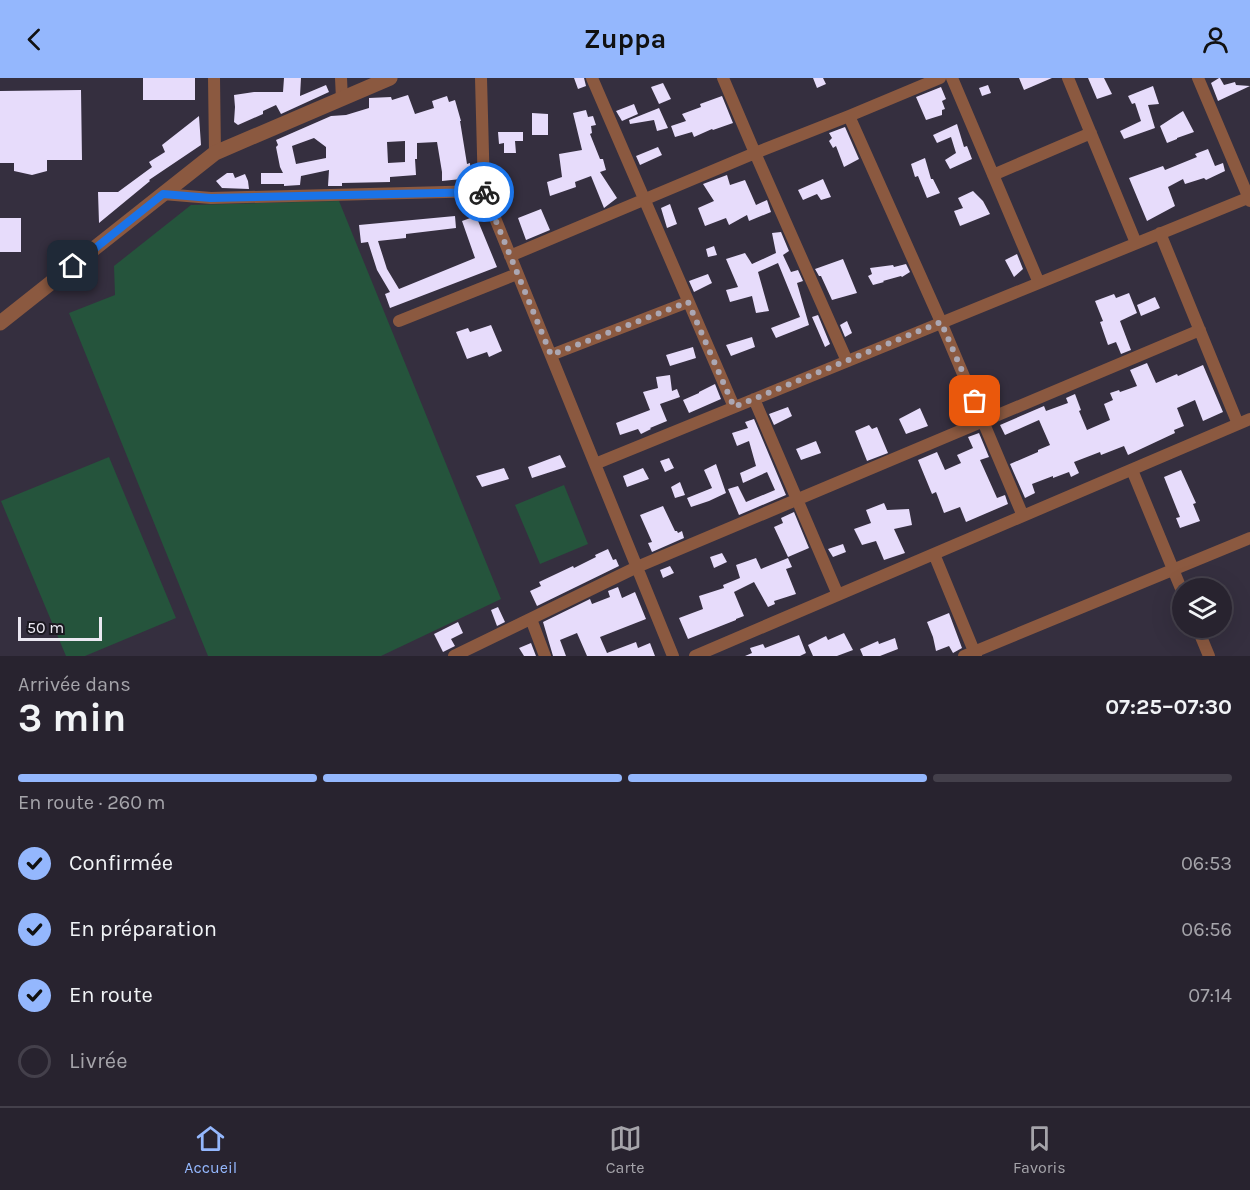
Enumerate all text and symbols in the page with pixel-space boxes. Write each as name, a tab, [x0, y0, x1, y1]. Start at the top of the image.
icon: back	[18, 23, 51, 56]
text: Zuppa	[584, 23, 666, 55]
icon: person	[1199, 23, 1232, 56]
courier	[454, 162, 514, 222]
icon: bike	[468, 176, 501, 209]
pin	[47, 240, 98, 291]
icon: home	[56, 249, 89, 282]
pin	[949, 375, 1000, 426]
icon: bag	[958, 384, 991, 417]
map controls	[1172, 578, 1232, 638]
button: layers	[1172, 578, 1232, 638]
scale bar	[18, 614, 102, 642]
text: 50 m	[27, 618, 64, 637]
text: Arrivée dans	[18, 673, 131, 696]
text: 07:25–07:30	[1105, 694, 1232, 720]
text: 3 min	[18, 695, 126, 741]
text: En route · 260 m	[18, 791, 166, 814]
icon: check	[18, 847, 51, 880]
text: Confirmée	[69, 850, 173, 876]
text: 06:53	[1181, 852, 1232, 875]
icon: check	[18, 913, 51, 946]
text: En préparation	[69, 916, 217, 942]
text: 06:56	[1181, 918, 1232, 941]
icon: check	[18, 979, 51, 1012]
text: En route	[69, 982, 153, 1008]
text: 07:14	[1188, 984, 1232, 1007]
text: Livrée	[69, 1048, 127, 1074]
tab: Accueil	[184, 1122, 237, 1177]
tab: Carte	[606, 1122, 644, 1177]
tab: Favoris	[1013, 1122, 1066, 1177]

